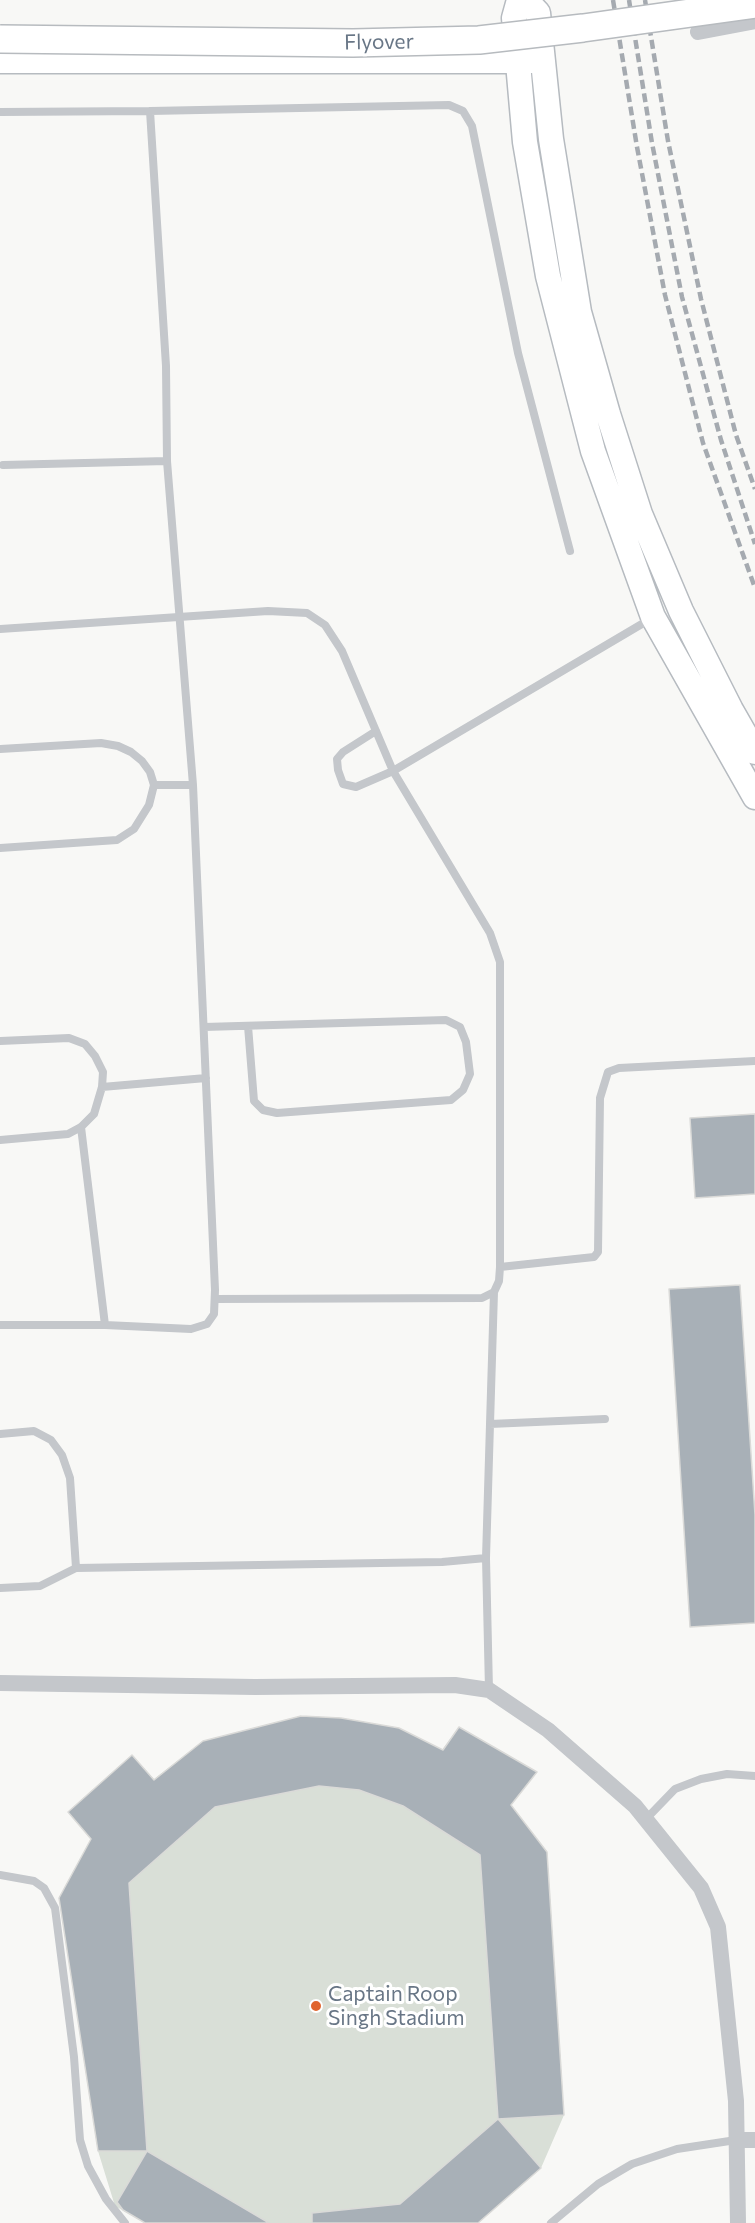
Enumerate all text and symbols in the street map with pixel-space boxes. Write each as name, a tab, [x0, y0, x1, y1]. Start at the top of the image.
street label: Flyover	[344, 29, 414, 55]
place label: Captain Roop Singh Stadium	[328, 1981, 464, 2031]
marker: Captain Roop Singh Stadium	[309, 1999, 323, 2013]

